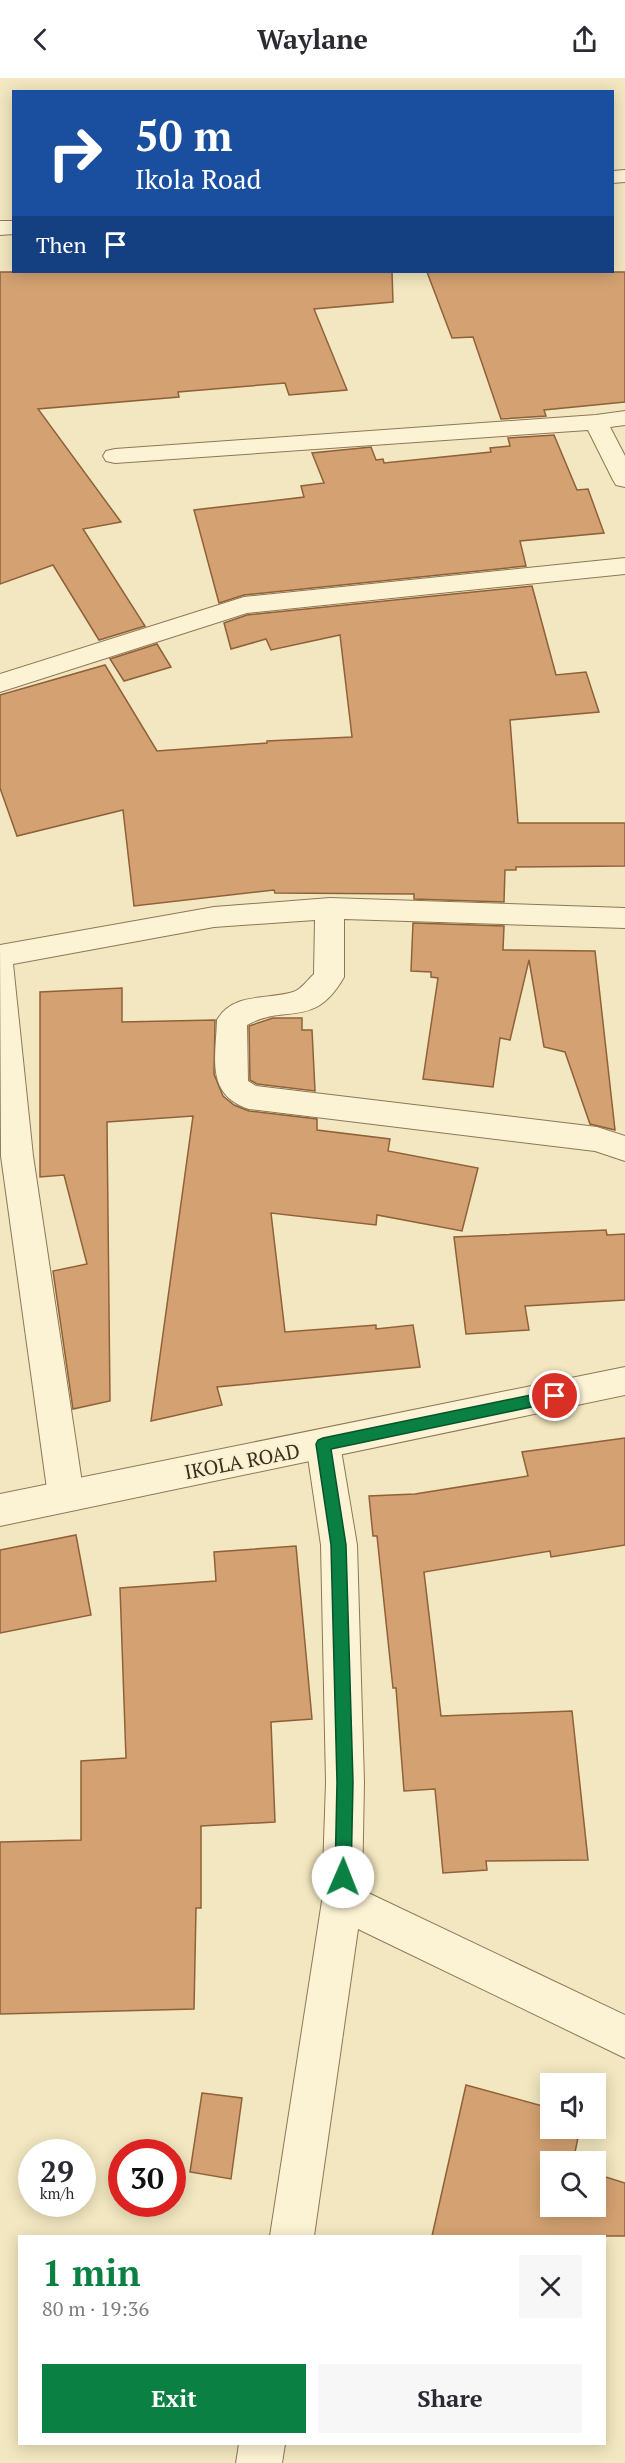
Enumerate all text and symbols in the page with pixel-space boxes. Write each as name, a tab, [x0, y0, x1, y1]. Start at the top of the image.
text: Waylane	[257, 21, 368, 57]
icon: back	[24, 23, 57, 56]
icon: share	[568, 23, 601, 56]
text: 50 m	[135, 107, 233, 163]
icon: right	[36, 114, 114, 192]
text: Ikola Road	[135, 161, 262, 197]
icon: arrive	[99, 228, 132, 261]
text: Then	[36, 230, 87, 259]
pin	[529, 1370, 580, 1421]
icon: arrive	[538, 1379, 571, 1412]
street label: IKOLA ROAD	[182, 1437, 302, 1485]
position arrow	[311, 1845, 375, 1909]
map controls	[540, 2073, 606, 2217]
button: sound	[540, 2073, 606, 2139]
speed limit sign: 30	[108, 2139, 186, 2217]
text: 29	[40, 2151, 74, 2191]
button: search	[540, 2151, 606, 2217]
text: km/h	[40, 2183, 74, 2203]
text: 1 min	[42, 2249, 140, 2296]
button: close	[519, 2255, 582, 2318]
text: 80 m · 19:36	[42, 2295, 149, 2322]
button: Exit	[42, 2364, 306, 2433]
button: Share	[318, 2364, 582, 2433]

